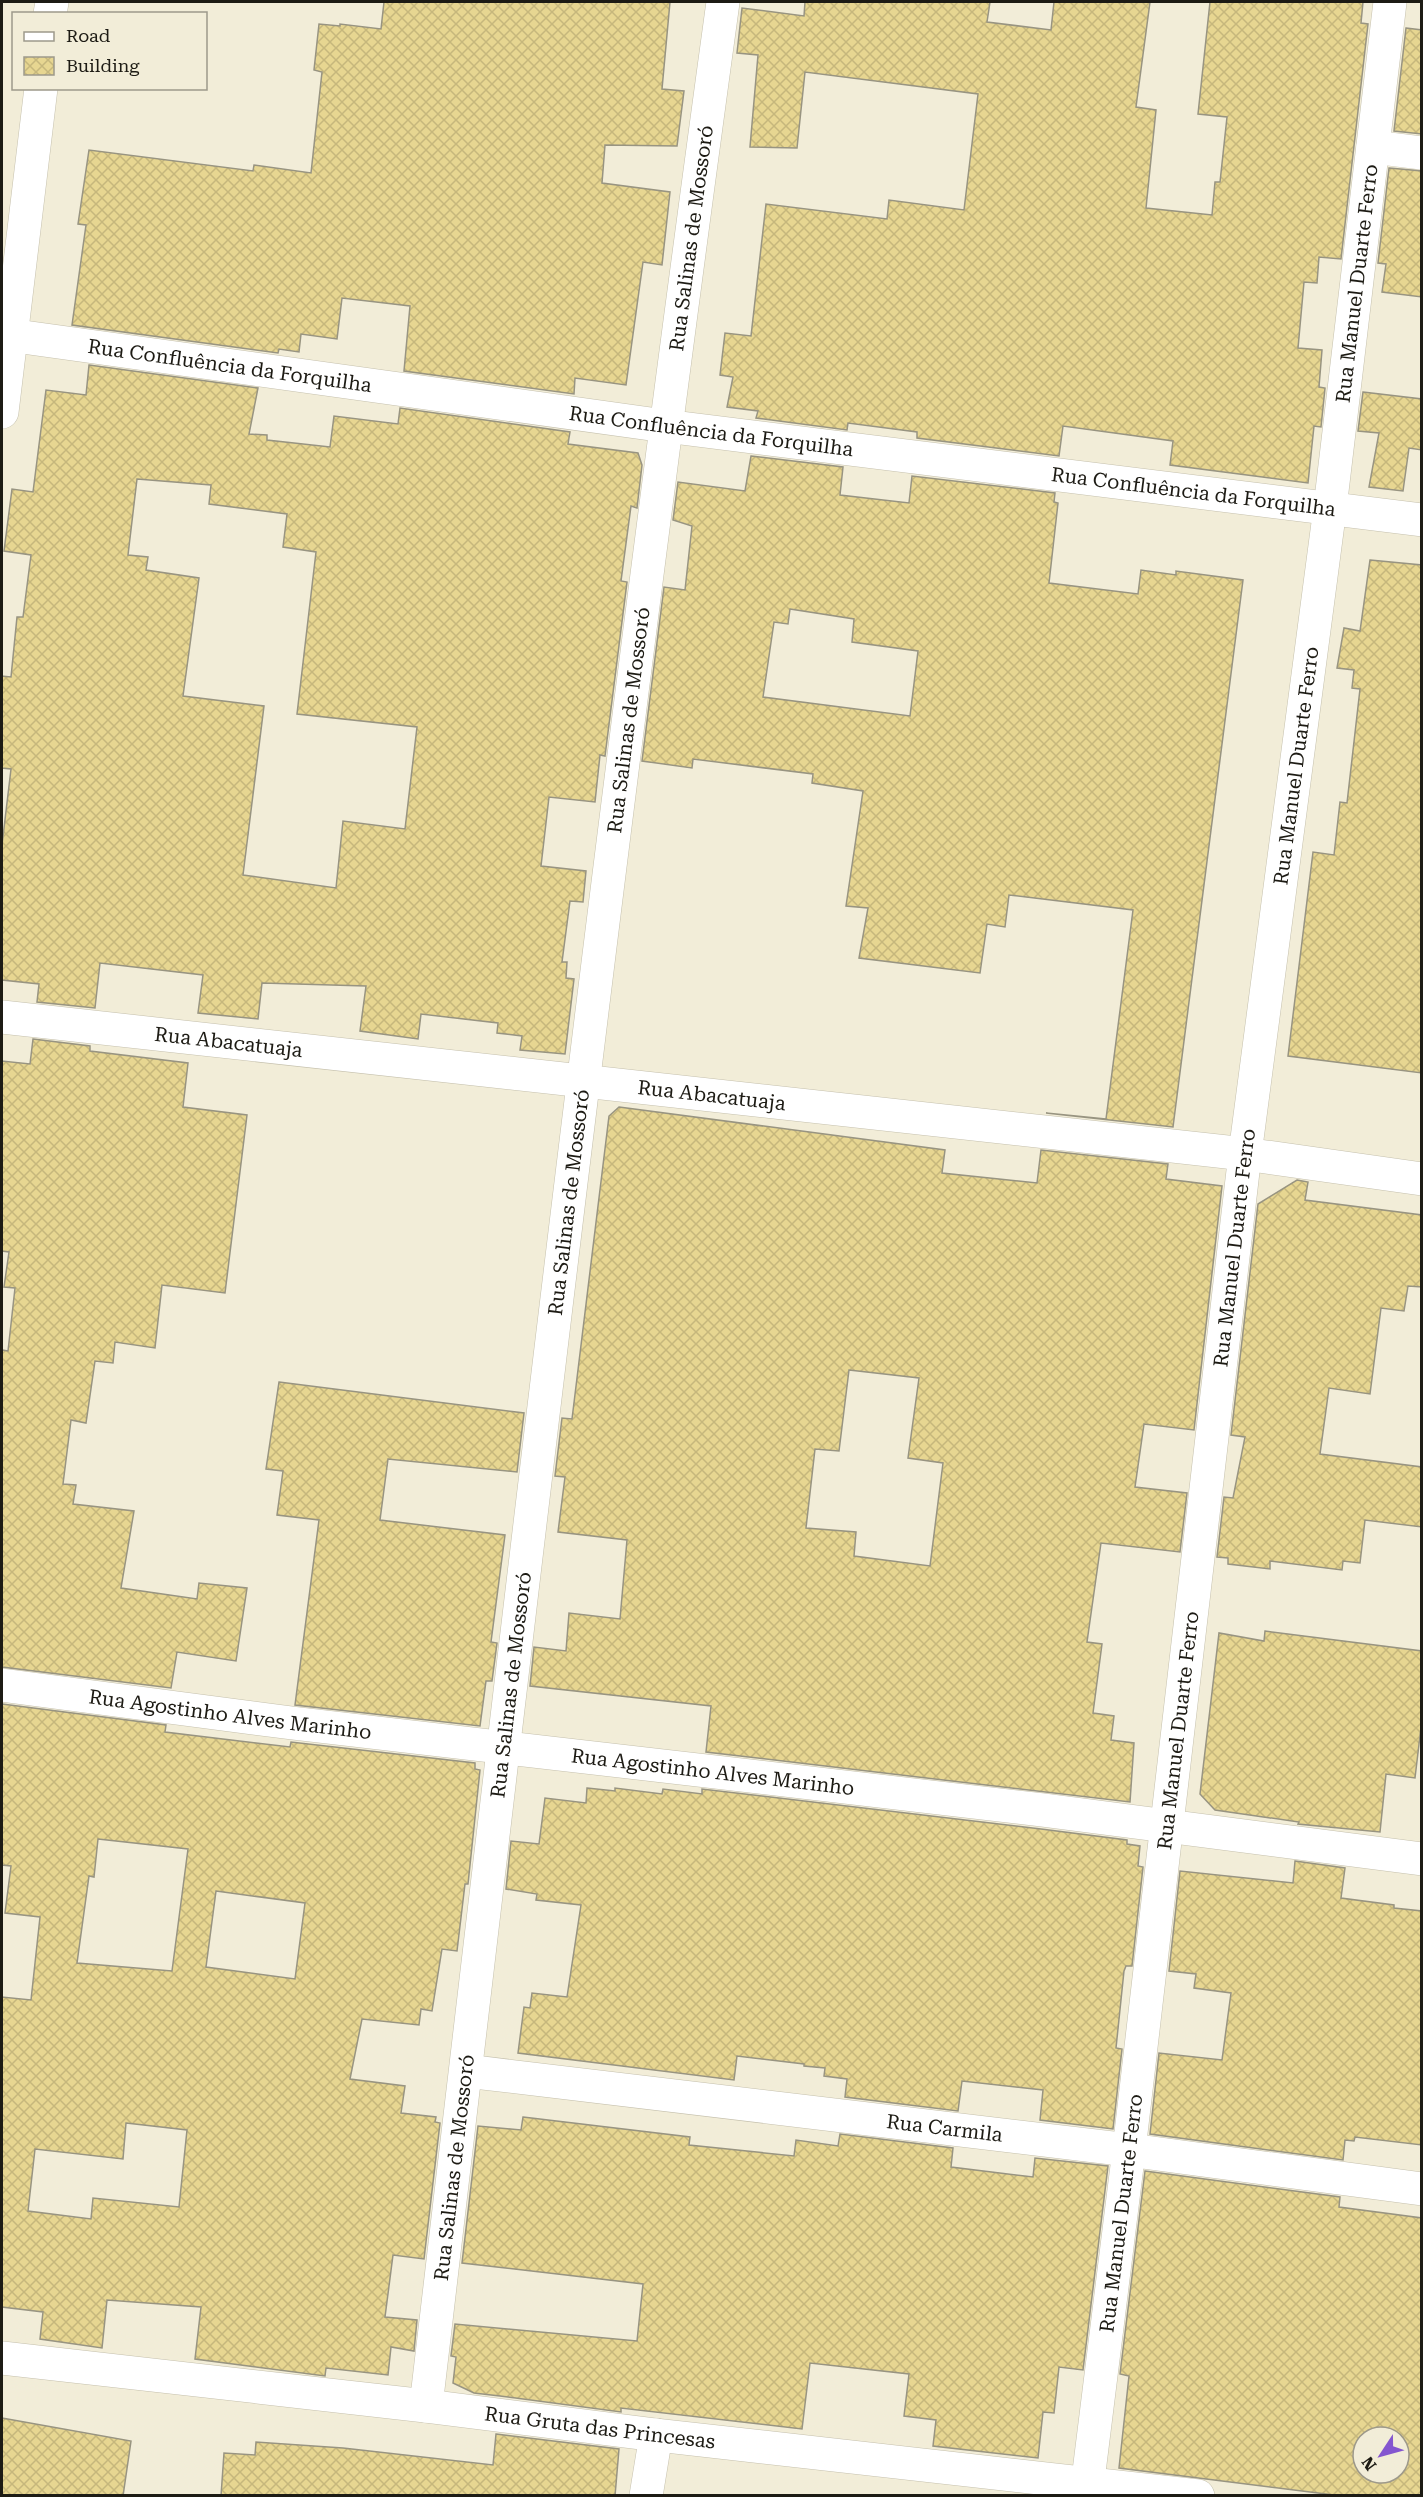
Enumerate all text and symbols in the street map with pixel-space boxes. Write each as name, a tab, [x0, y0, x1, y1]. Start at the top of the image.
legend	[12, 12, 207, 90]
text: Road	[66, 25, 111, 46]
text: Building	[66, 55, 140, 76]
street label: Rua Salinas de Mossoró	[664, 124, 718, 353]
street label: Rua Manuel Duarte Ferro	[1331, 163, 1383, 404]
street label: Rua Confluência da Forquilha	[86, 334, 374, 397]
street label: Rua Confluência da Forquilha	[568, 401, 855, 461]
street label: Rua Confluência da Forquilha	[1050, 462, 1337, 521]
street label: Rua Salinas de Mossoró	[602, 606, 655, 835]
street label: Rua Manuel Duarte Ferro	[1269, 645, 1324, 886]
street label: Rua Abacatuaja	[153, 1022, 304, 1062]
street label: Rua Abacatuaja	[636, 1075, 787, 1115]
street label: Rua Salinas de Mossoró	[543, 1088, 594, 1317]
street label: Rua Manuel Duarte Ferro	[1208, 1127, 1260, 1368]
street label: Rua Salinas de Mossoró	[485, 1571, 536, 1799]
street label: Rua Manuel Duarte Ferro	[1152, 1610, 1204, 1851]
street label: Rua Agostinho Alves Marinho	[87, 1684, 373, 1744]
street label: Rua Agostinho Alves Marinho	[570, 1743, 856, 1800]
street label: Rua Salinas de Mossoró	[429, 2053, 479, 2282]
street label: Rua Manuel Duarte Ferro	[1094, 2093, 1147, 2334]
street label: Rua Carmila	[885, 2109, 1004, 2147]
street label: Rua Gruta das Princesas	[483, 2402, 717, 2454]
north arrow	[1351, 2425, 1411, 2485]
text: N	[1358, 2453, 1381, 2474]

